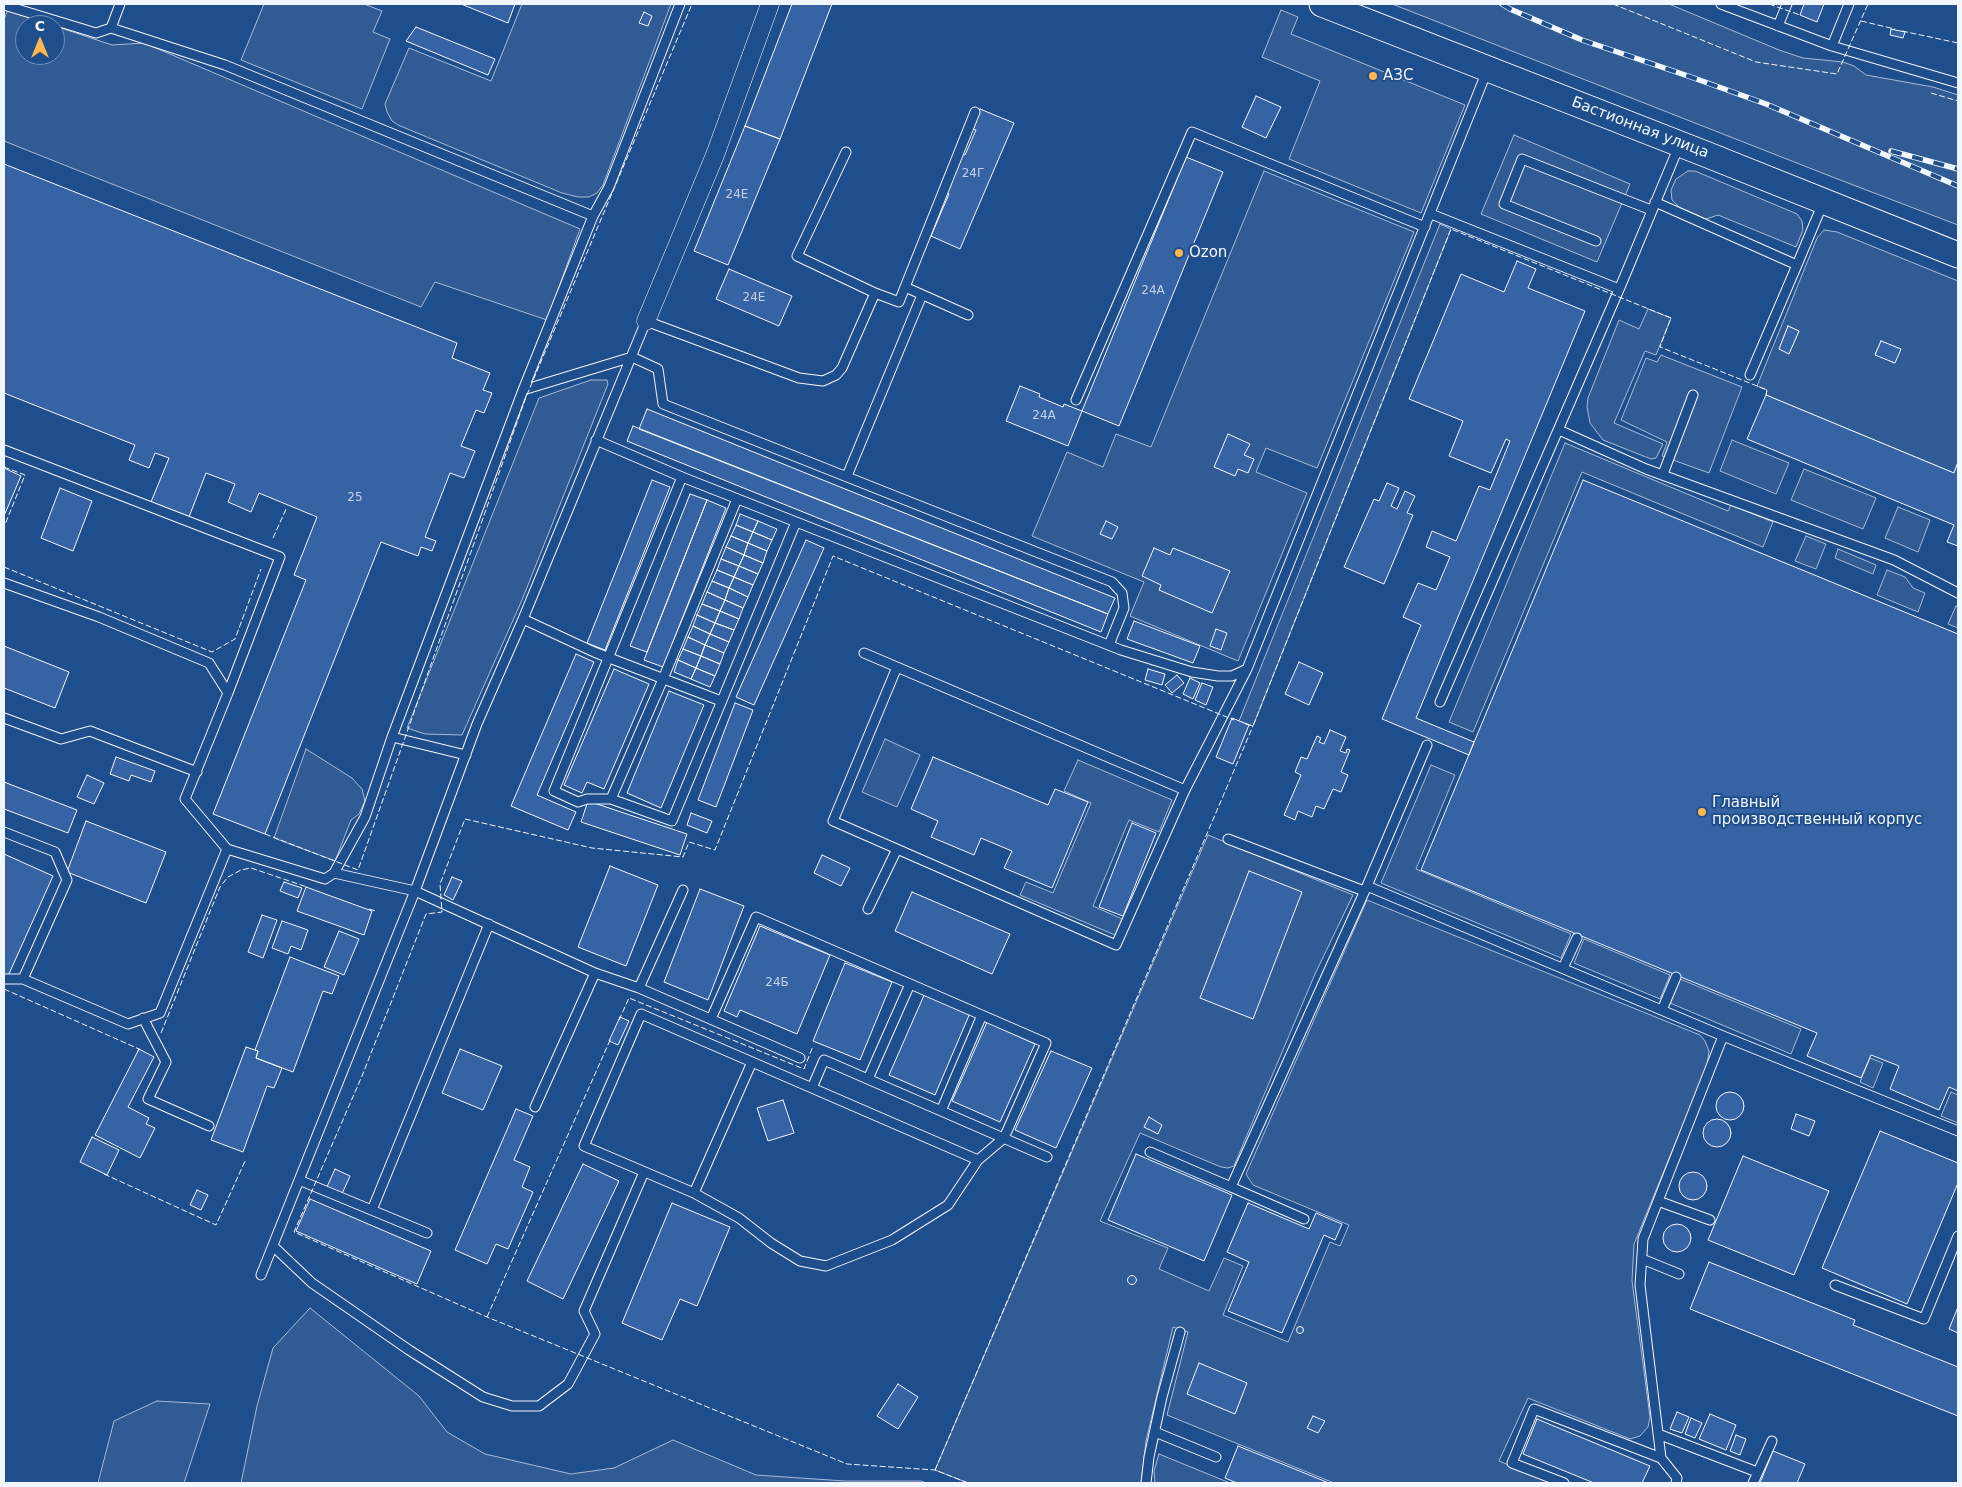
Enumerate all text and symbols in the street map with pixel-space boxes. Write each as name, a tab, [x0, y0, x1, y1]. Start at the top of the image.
north arrow	[15, 15, 65, 65]
text: С	[35, 18, 45, 34]
place label: АЗС	[1383, 67, 1413, 85]
marker: АЗС	[1367, 70, 1379, 82]
street label: Бастионная улица	[1569, 94, 1711, 162]
house number: 24Г	[962, 167, 984, 181]
house number: 24Е	[726, 188, 748, 202]
place label: Ozon	[1189, 244, 1227, 262]
marker: Ozon	[1173, 247, 1185, 259]
house number: 24А	[1141, 284, 1165, 298]
house number: 24Е	[743, 291, 765, 305]
house number: 24А	[1032, 409, 1056, 423]
house number: 25	[347, 491, 363, 505]
place label: Главный производственный корпус	[1712, 794, 1922, 829]
marker: Главный производственный корпус	[1696, 806, 1708, 818]
house number: 24Б	[765, 976, 789, 990]

